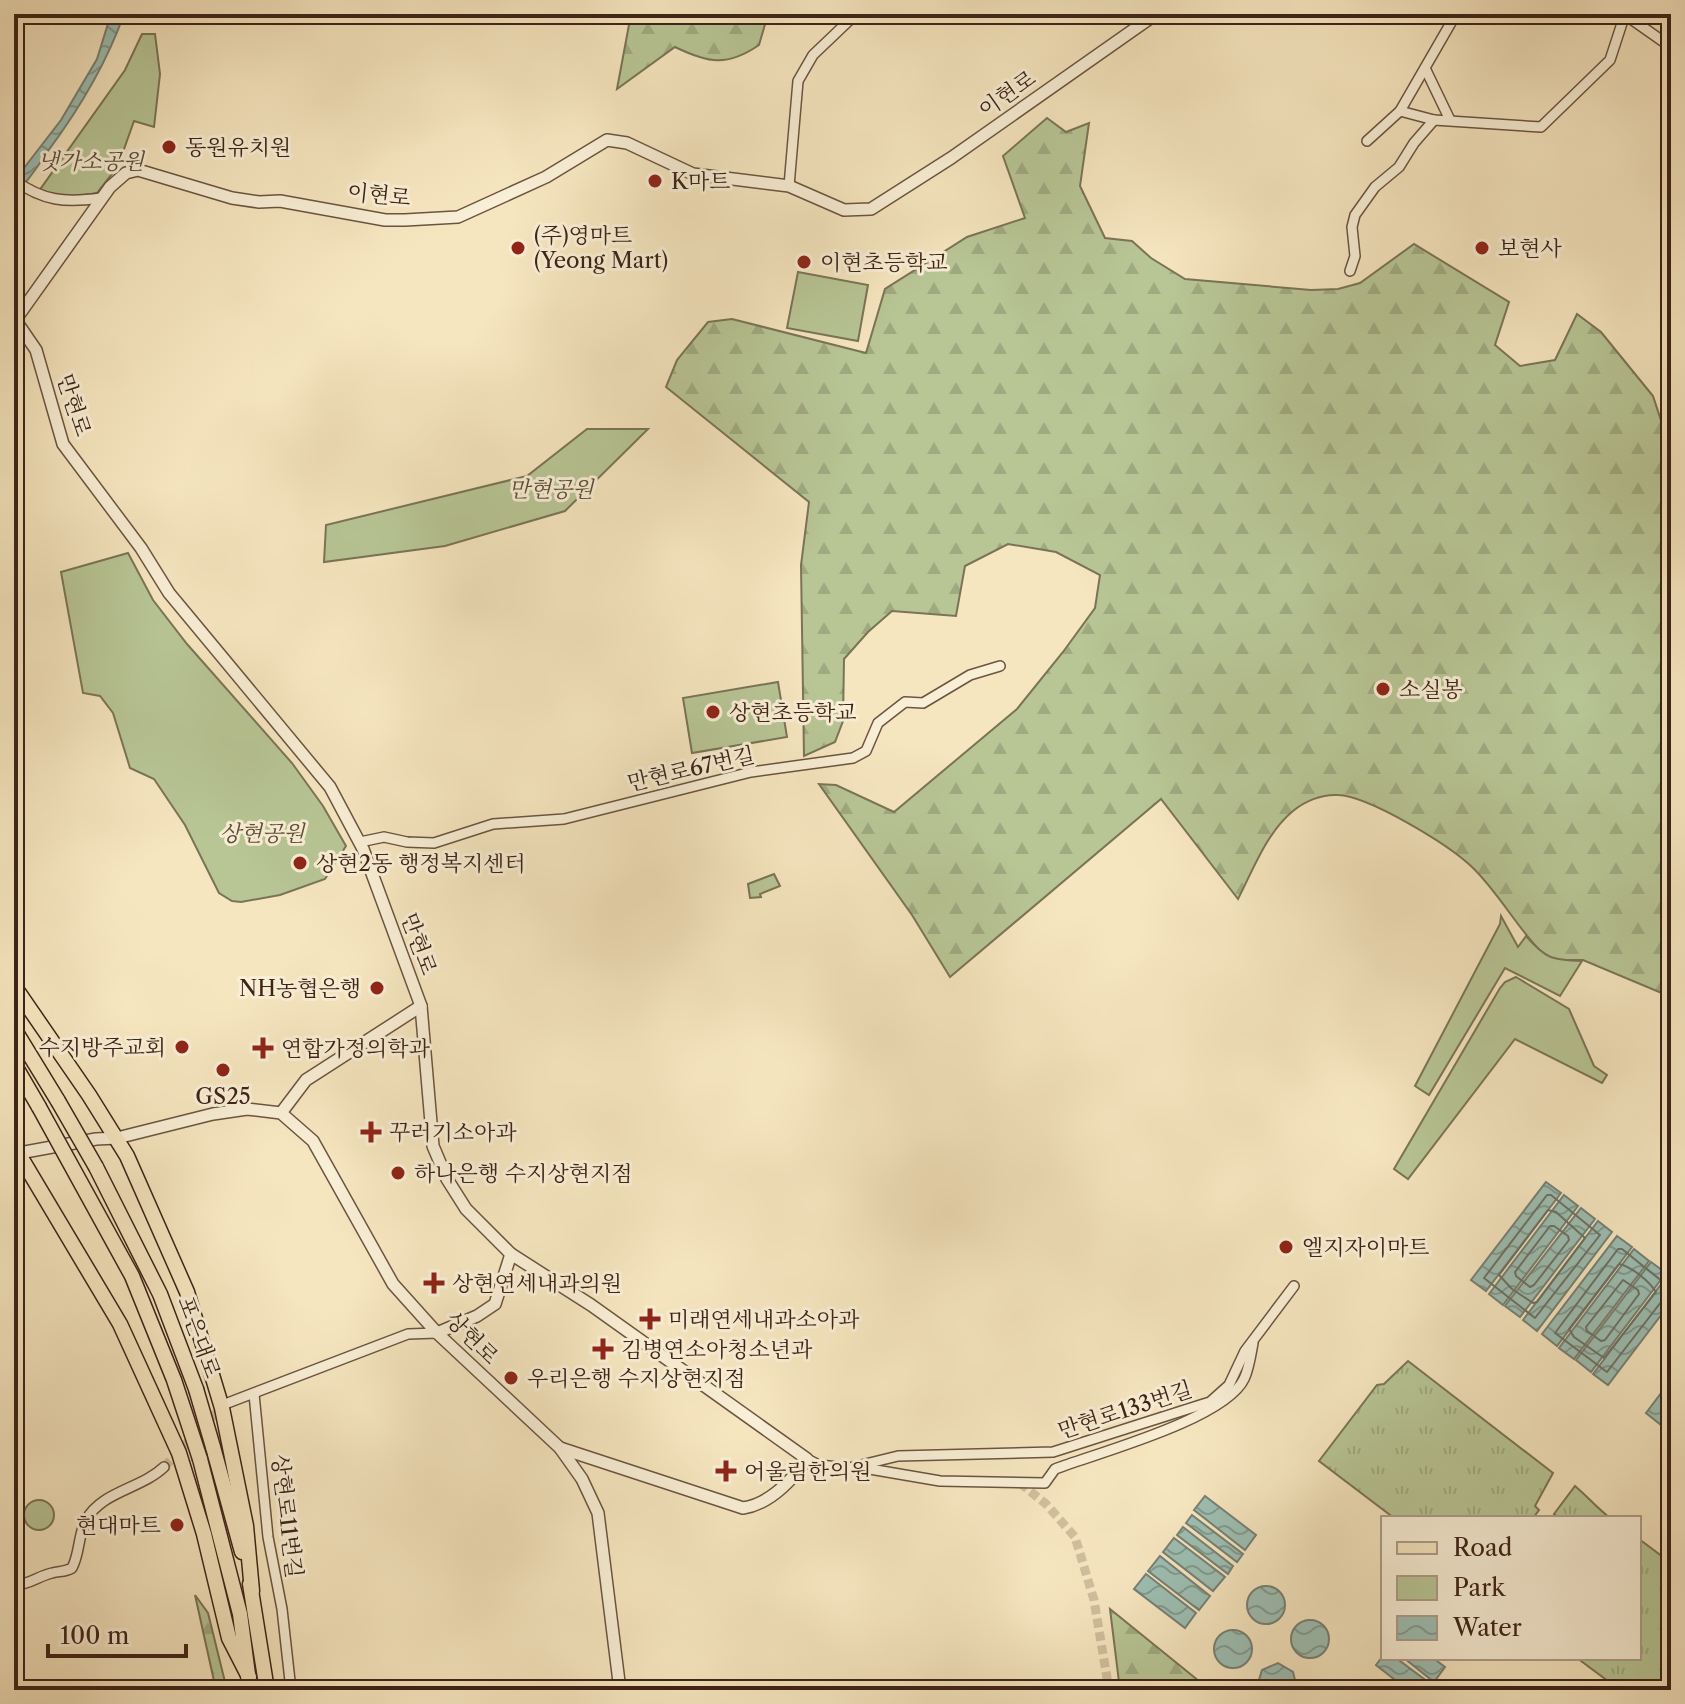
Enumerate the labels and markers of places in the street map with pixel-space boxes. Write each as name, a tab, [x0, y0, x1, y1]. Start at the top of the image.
place label: 동원유치원	[185, 134, 291, 161]
marker: 동원유치원	[160, 138, 178, 156]
place label: K마트	[671, 168, 731, 195]
marker: K마트	[646, 172, 664, 190]
place label: (주)영마트 (Yeong Mart)	[534, 222, 668, 274]
place label: 보현사	[1498, 235, 1563, 262]
marker: (주)영마트 (Yeong Mart)	[509, 239, 527, 257]
marker: 보현사	[1473, 239, 1491, 257]
place label: 이현초등학교	[820, 249, 948, 276]
marker: 이현초등학교	[795, 253, 813, 271]
place label: 소실봉	[1399, 676, 1463, 703]
marker: 소실봉	[1374, 680, 1392, 698]
place label: 상현초등학교	[729, 699, 857, 726]
marker: 상현초등학교	[704, 703, 722, 721]
place label: 상현2동 행정복지센터	[316, 850, 526, 877]
marker: 상현2동 행정복지센터	[291, 854, 309, 872]
place label: NH농협은행	[239, 975, 361, 1002]
marker: NH농협은행	[368, 979, 386, 997]
place label: 수지방주교회	[38, 1034, 166, 1061]
place label: 연합가정의학과	[281, 1035, 431, 1062]
marker: 연합가정의학과	[252, 1037, 274, 1059]
marker: 수지방주교회	[173, 1038, 191, 1056]
marker: GS25	[214, 1061, 232, 1079]
place label: GS25	[195, 1083, 251, 1110]
place label: 꾸러기소아과	[389, 1119, 517, 1146]
marker: 꾸러기소아과	[360, 1121, 382, 1143]
place label: 하나은행 수지상현지점	[414, 1160, 632, 1187]
marker: 하나은행 수지상현지점	[389, 1164, 407, 1182]
place label: 엘지자이마트	[1302, 1234, 1430, 1261]
marker: 엘지자이마트	[1277, 1238, 1295, 1256]
place label: 상현연세내과의원	[452, 1270, 622, 1297]
marker: 상현연세내과의원	[423, 1272, 445, 1294]
place label: 미래연세내과소아과	[668, 1306, 860, 1333]
marker: 미래연세내과소아과	[639, 1308, 661, 1330]
place label: 김병연소아청소년과	[621, 1336, 813, 1363]
marker: 김병연소아청소년과	[592, 1338, 614, 1360]
place label: 우리은행 수지상현지점	[527, 1365, 745, 1392]
marker: 우리은행 수지상현지점	[502, 1369, 520, 1387]
place label: 어울림한의원	[744, 1458, 872, 1485]
marker: 어울림한의원	[715, 1460, 737, 1482]
place label: 현대마트	[76, 1512, 161, 1539]
marker: 현대마트	[168, 1516, 186, 1534]

